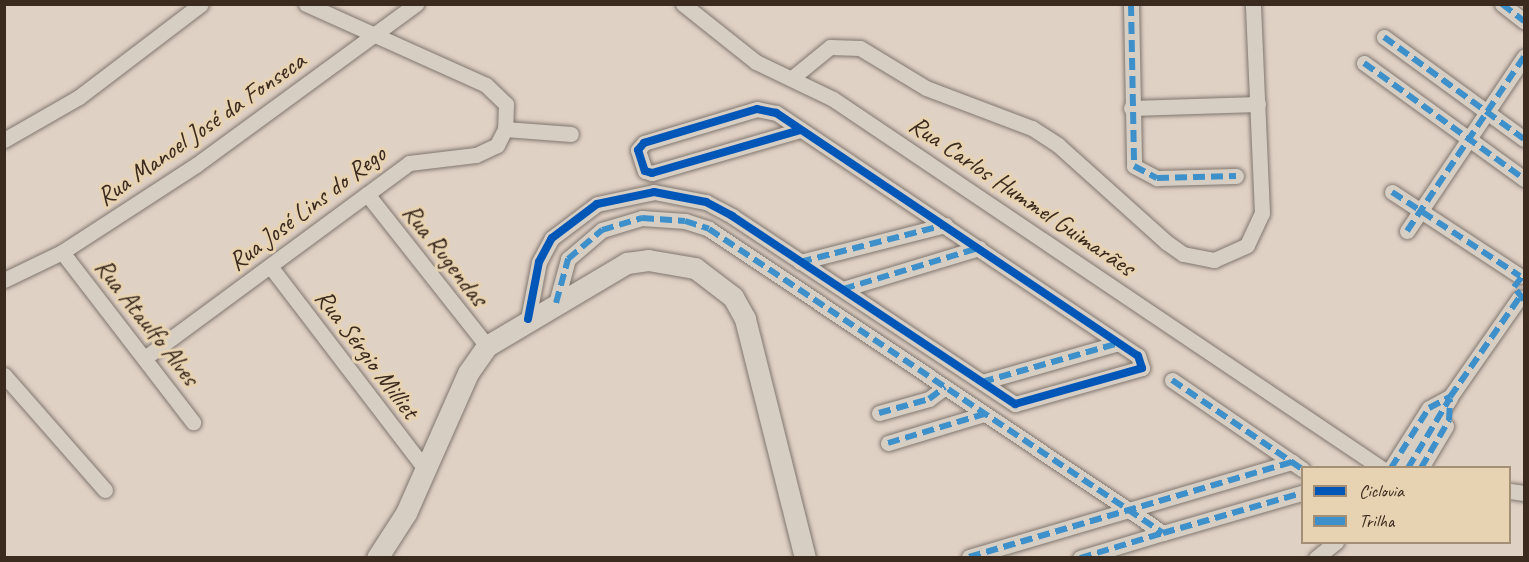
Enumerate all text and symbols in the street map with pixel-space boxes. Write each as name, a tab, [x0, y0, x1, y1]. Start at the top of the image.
street label: Rua Manoel José da Fonseca	[91, 45, 311, 213]
street label: Rua Carlos Hummel Guimarães	[903, 109, 1141, 283]
street label: Rua José Lins do Rego	[222, 139, 392, 277]
street label: Rua Rugendas	[395, 198, 495, 312]
street label: Rua Ataulfo Alves	[88, 252, 206, 392]
street label: Rua Sérgio Milliet	[308, 283, 426, 425]
legend	[1301, 466, 1511, 544]
text: Ciclovia	[1359, 480, 1404, 502]
text: Trilha	[1359, 510, 1394, 532]

